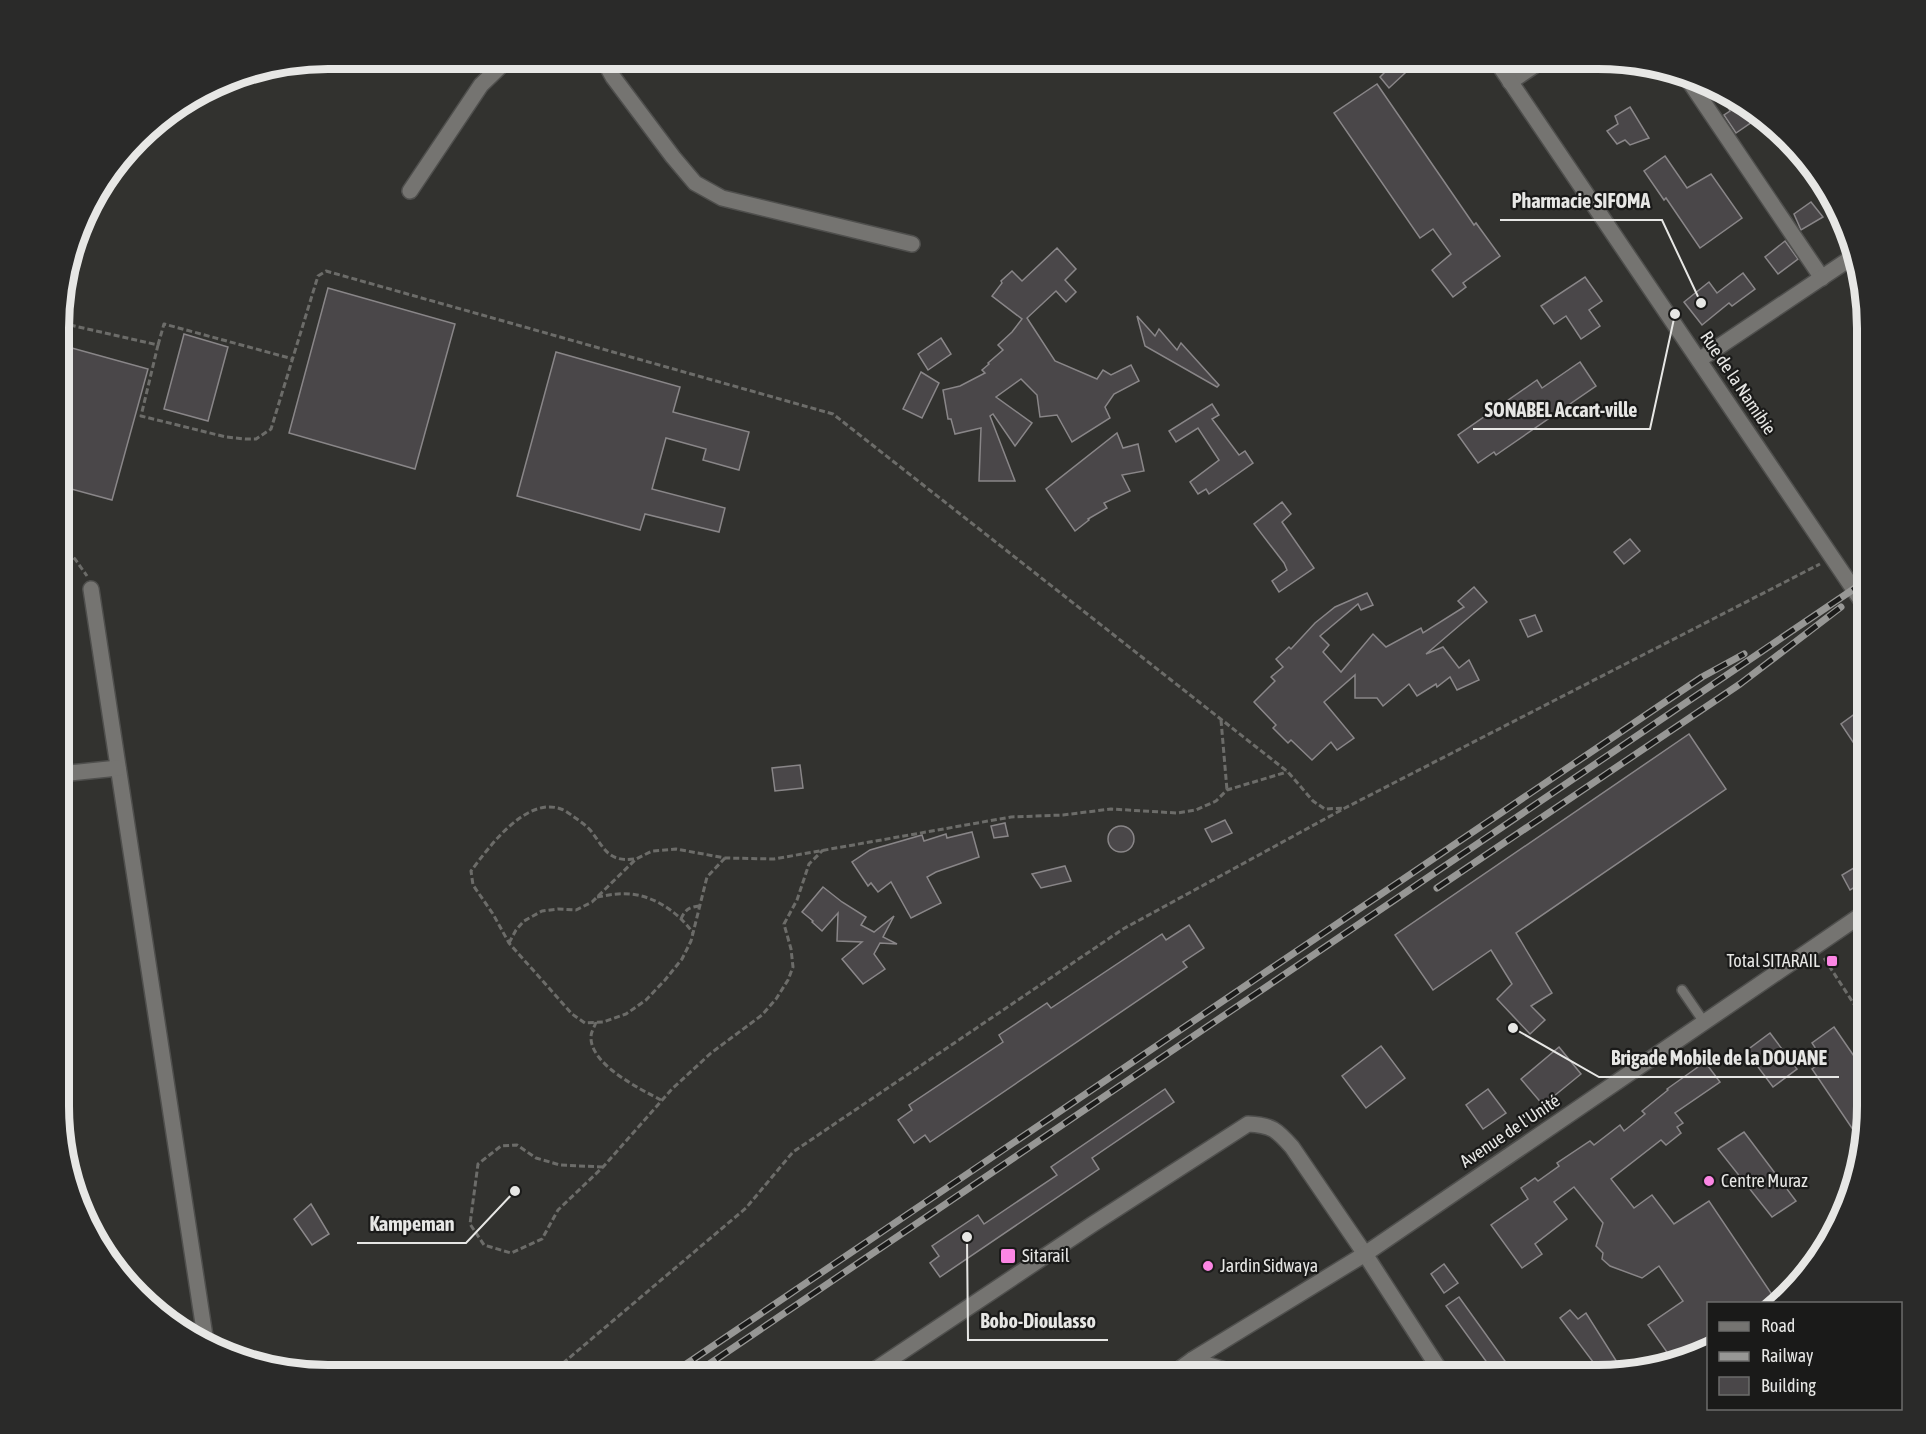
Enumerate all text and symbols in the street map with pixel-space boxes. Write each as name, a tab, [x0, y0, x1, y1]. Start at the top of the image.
callout: Pharmacie SIFOMA	[1500, 182, 1662, 220]
text: Pharmacie SIFOMA	[1512, 189, 1651, 212]
street label: Rue de la Namibie	[1696, 327, 1781, 438]
callout: SONABEL Accart-ville	[1473, 391, 1650, 429]
text: SONABEL Accart-ville	[1485, 398, 1637, 421]
place label: Total SITARAIL	[1726, 950, 1820, 971]
marker: Total SITARAIL	[1825, 954, 1839, 968]
callout: Brigade Mobile de la DOUANE	[1599, 1039, 1839, 1077]
text: Brigade Mobile de la DOUANE	[1611, 1046, 1827, 1069]
street label: Avenue de l'Unité	[1456, 1089, 1564, 1172]
place label: Centre Muraz	[1721, 1170, 1808, 1191]
marker: Centre Muraz	[1702, 1174, 1716, 1188]
callout: Kampeman	[357, 1205, 466, 1243]
text: Kampeman	[369, 1212, 455, 1235]
place label: Sitarail	[1022, 1245, 1070, 1266]
marker: Sitarail	[999, 1247, 1017, 1265]
place label: Jardin Sidwaya	[1220, 1255, 1318, 1276]
marker: Jardin Sidwaya	[1201, 1259, 1215, 1273]
callout: Bobo-Dioulasso	[968, 1302, 1108, 1340]
legend	[1707, 1302, 1902, 1410]
text: Bobo-Dioulasso	[980, 1309, 1096, 1332]
text: Road	[1761, 1315, 1795, 1336]
text: Railway	[1761, 1345, 1813, 1366]
text: Building	[1761, 1375, 1816, 1396]

